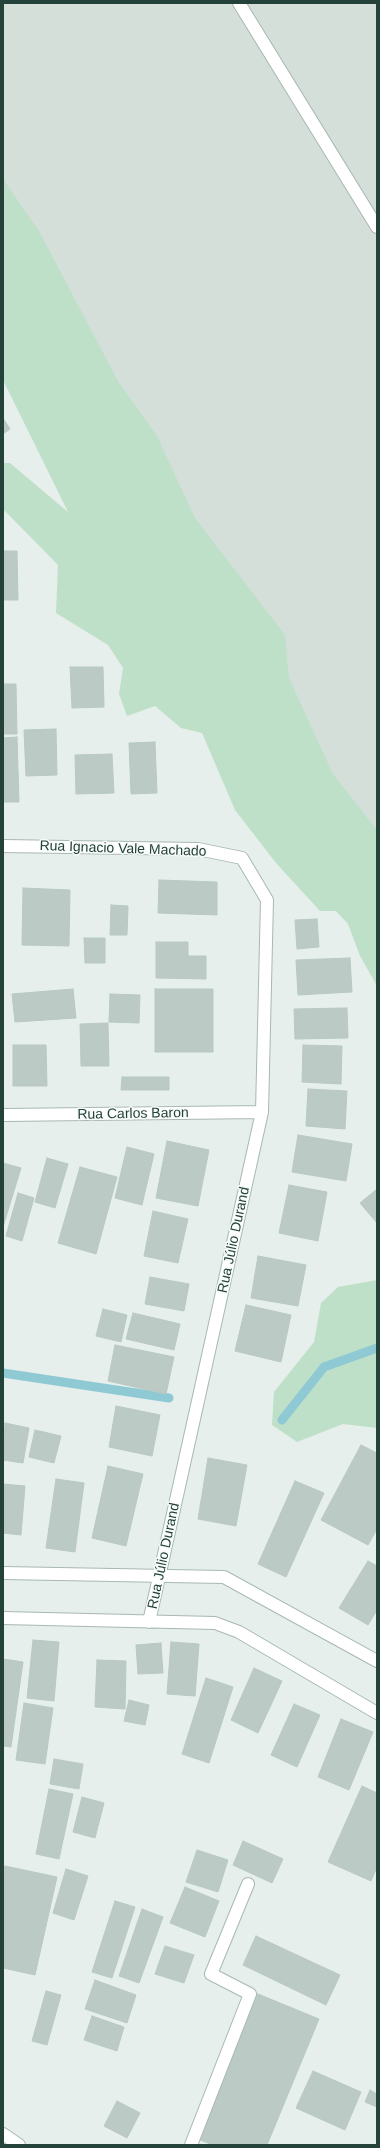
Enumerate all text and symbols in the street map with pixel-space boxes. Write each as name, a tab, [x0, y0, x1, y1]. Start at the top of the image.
street label: Rua Ignacio Vale Machado	[39, 838, 207, 860]
street label: Rua Carlos Baron	[77, 1105, 189, 1123]
street label: Rua Júlio Durand	[215, 1185, 253, 1295]
street label: Rua Júlio Durand	[145, 1501, 183, 1611]

